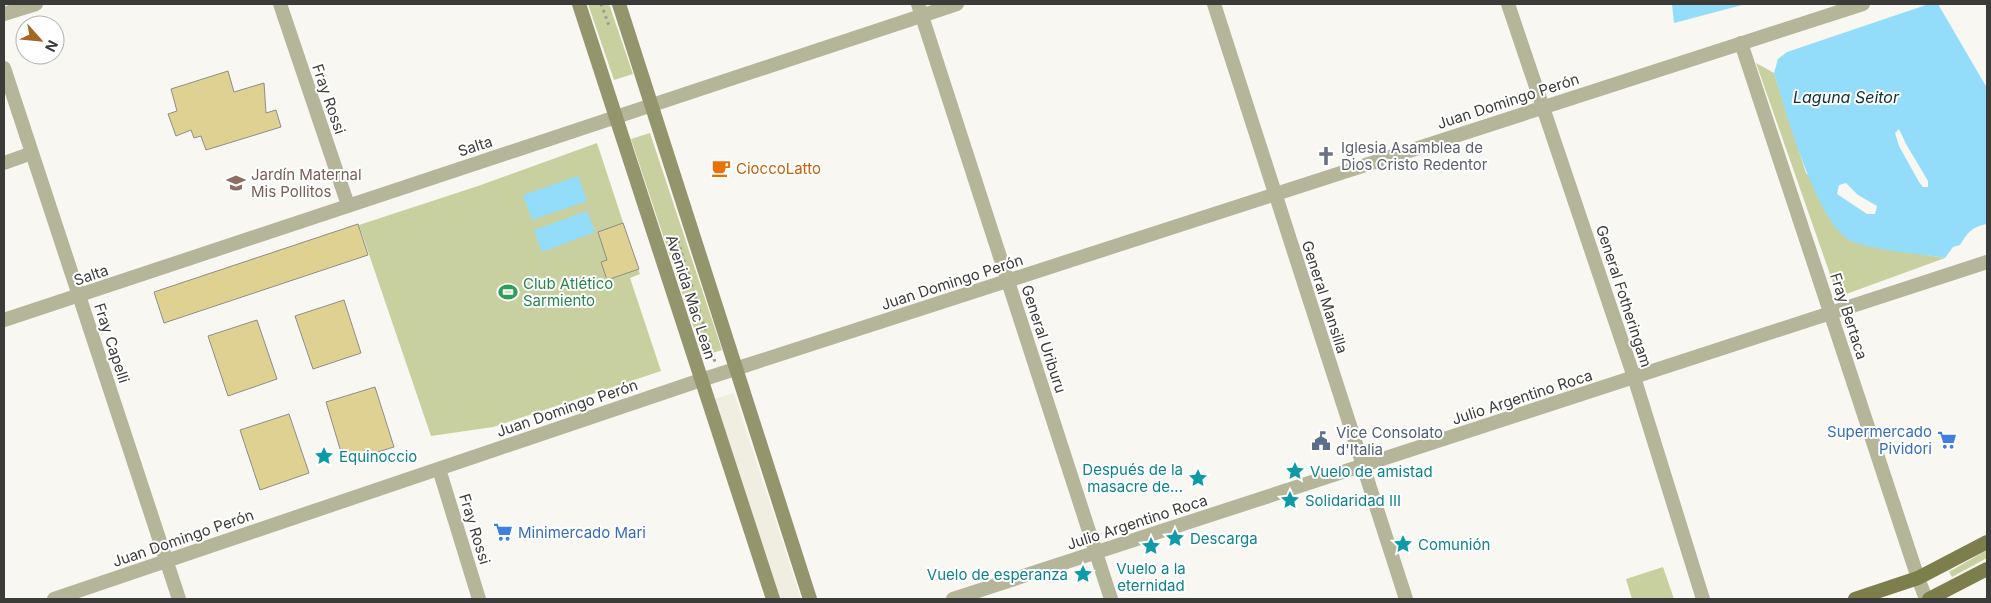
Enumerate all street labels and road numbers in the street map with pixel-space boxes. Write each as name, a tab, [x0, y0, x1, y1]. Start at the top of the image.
street label: Fray Rossi	[308, 61, 350, 137]
street label: Juan Domingo Perón	[1435, 69, 1581, 133]
street label: Salta	[455, 132, 495, 160]
street label: General Fotheringam	[1592, 223, 1656, 369]
street label: Avenida Mac Lean	[662, 232, 720, 362]
street label: General Mansilla	[1298, 238, 1352, 356]
street label: Juan Domingo Perón	[879, 250, 1025, 314]
street label: Salta	[71, 260, 111, 290]
street label: Fray Bertaca	[1826, 270, 1872, 362]
street label: General Uriburu	[1018, 282, 1070, 396]
street label: Fray Capelli	[90, 301, 134, 385]
street label: Julio Argentino Roca	[1449, 365, 1595, 429]
street label: Juan Domingo Perón	[494, 375, 640, 441]
street label: Julio Argentino Roca	[1064, 490, 1210, 554]
street label: Fray Rossi	[455, 491, 495, 567]
street label: Juan Domingo Perón	[110, 505, 256, 571]

